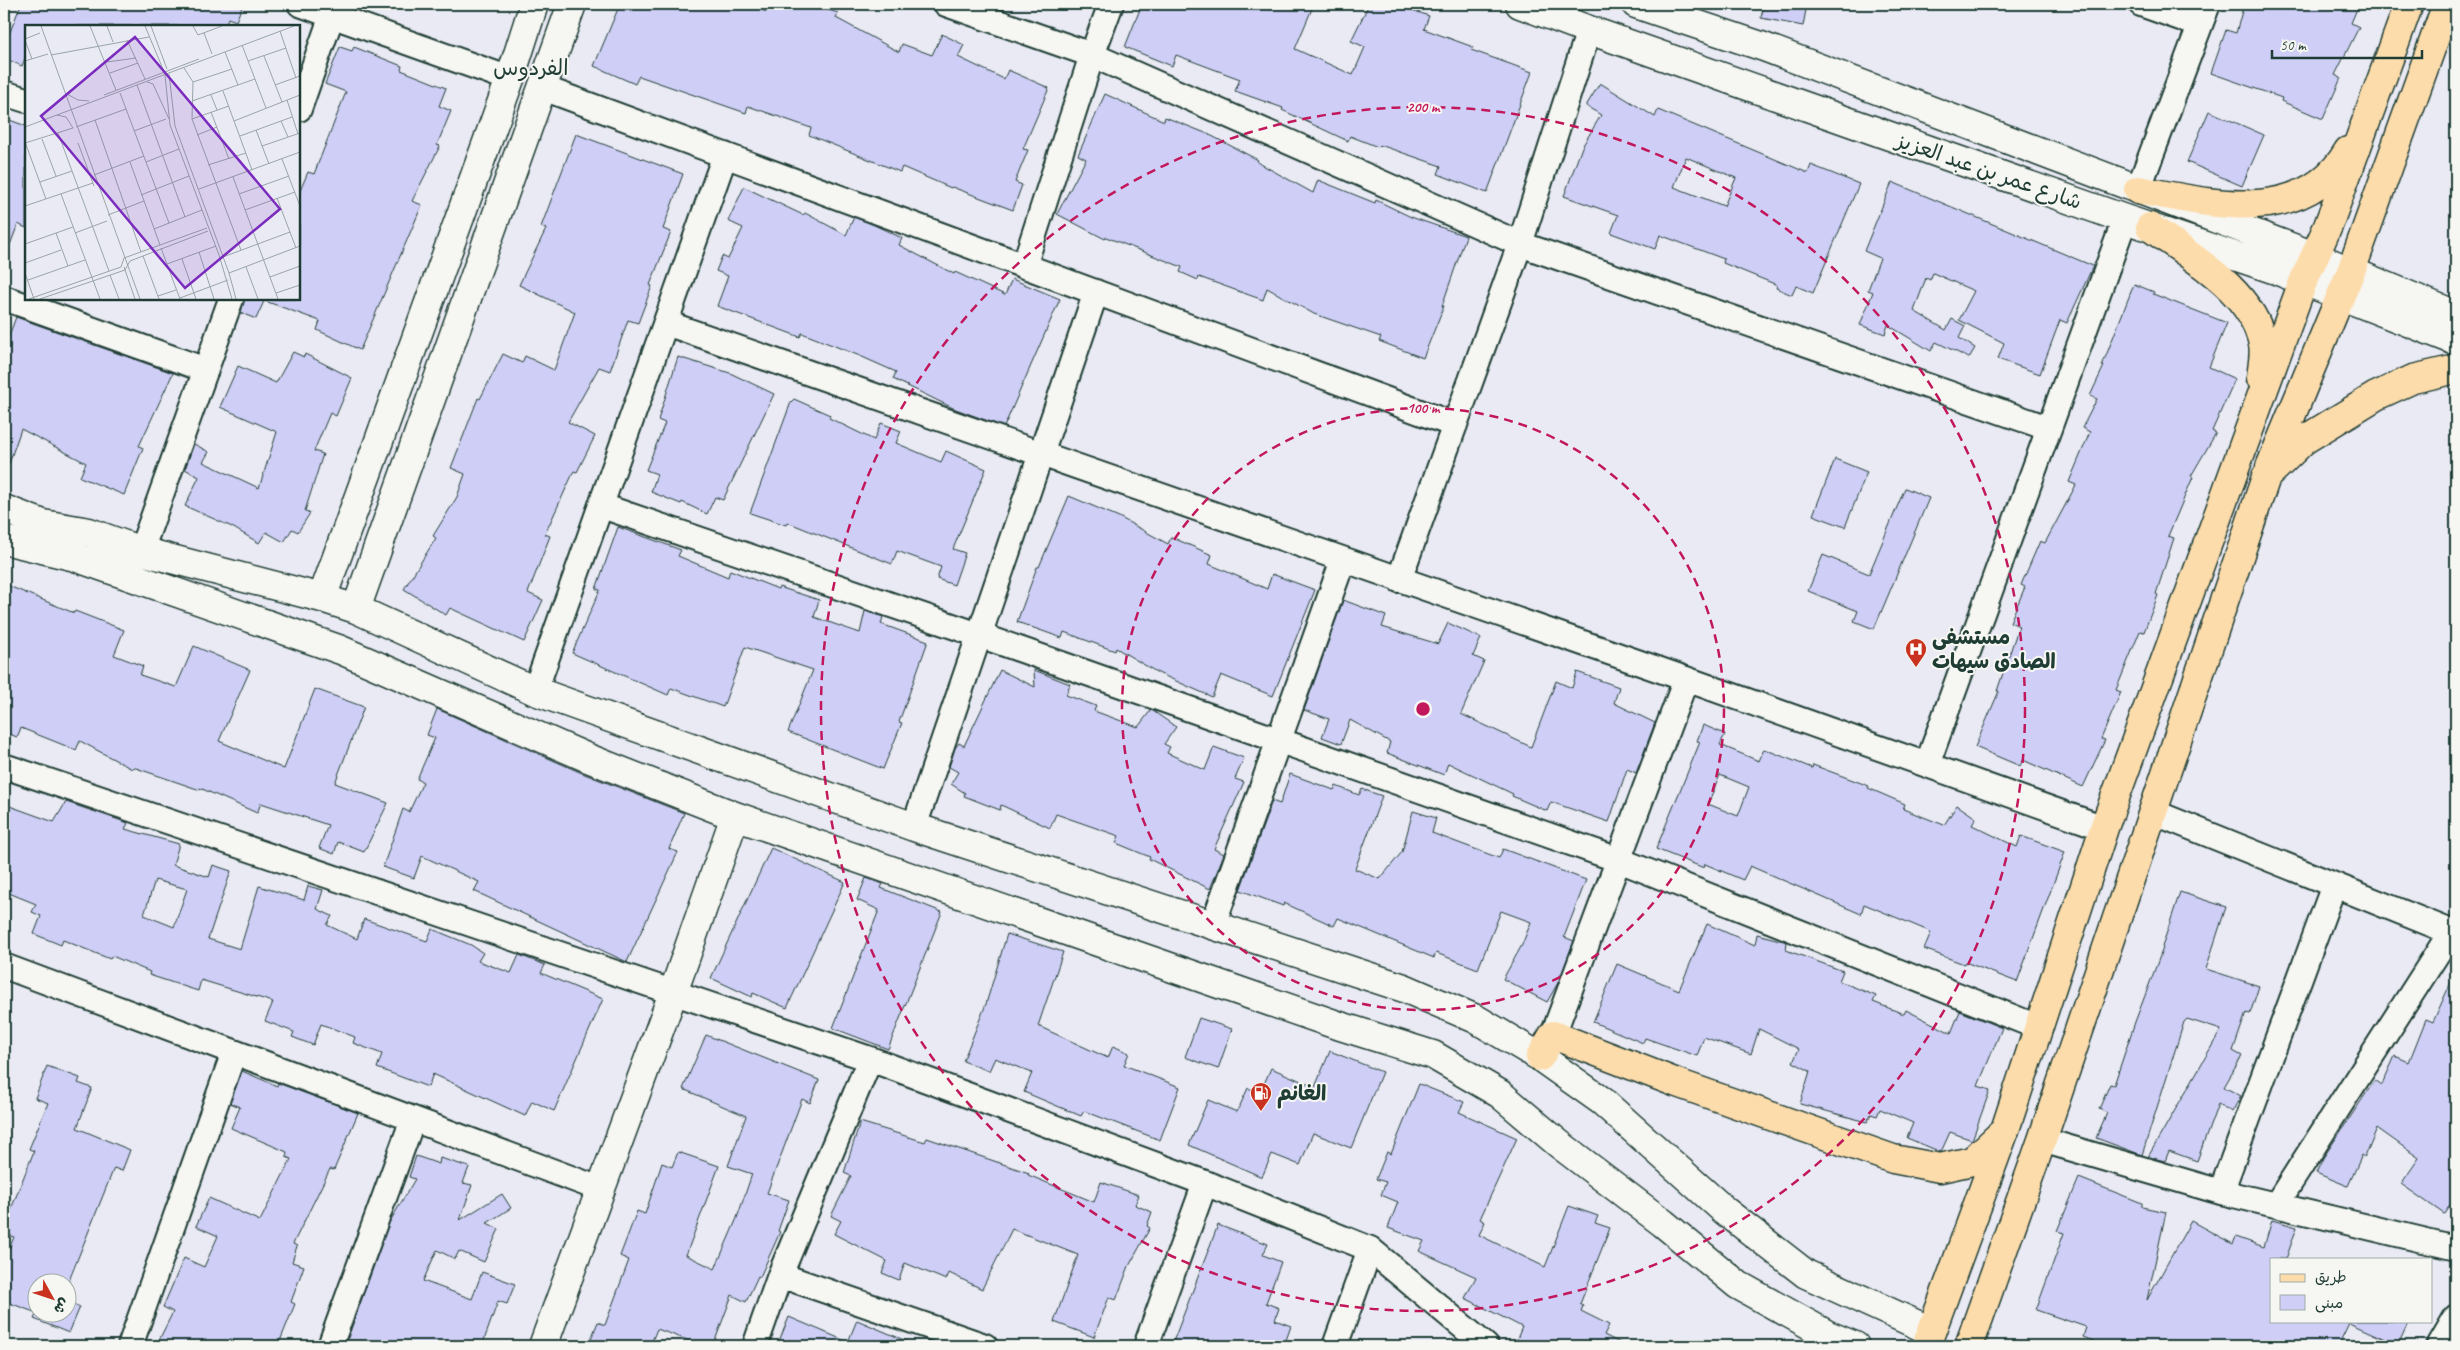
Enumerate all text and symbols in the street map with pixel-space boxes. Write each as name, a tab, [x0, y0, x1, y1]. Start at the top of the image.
inset map	[25, 25, 300, 300]
scale bar	[2272, 28, 2422, 60]
text: 50 m	[2280, 36, 2307, 55]
district label: الفردوس	[493, 54, 569, 82]
text: 200 m	[1407, 98, 1441, 117]
street label: شارع عمر بن عبد العزيز	[1890, 126, 2085, 217]
text: 100 m	[1407, 399, 1441, 418]
place label: مستشفى الصادق سيهات	[1932, 624, 2056, 674]
hospital icon: مستشفى الصادق سيهات	[1904, 637, 1928, 668]
centre of rings	[1414, 700, 1432, 718]
place label: الغانم	[1277, 1080, 1326, 1109]
fuel station icon: الغانم	[1249, 1081, 1273, 1112]
legend	[2270, 1258, 2432, 1322]
text: طريق	[2315, 1268, 2347, 1287]
north arrow	[28, 1272, 78, 1322]
text: مبنى	[2315, 1294, 2343, 1313]
text: ش	[50, 1295, 73, 1317]

